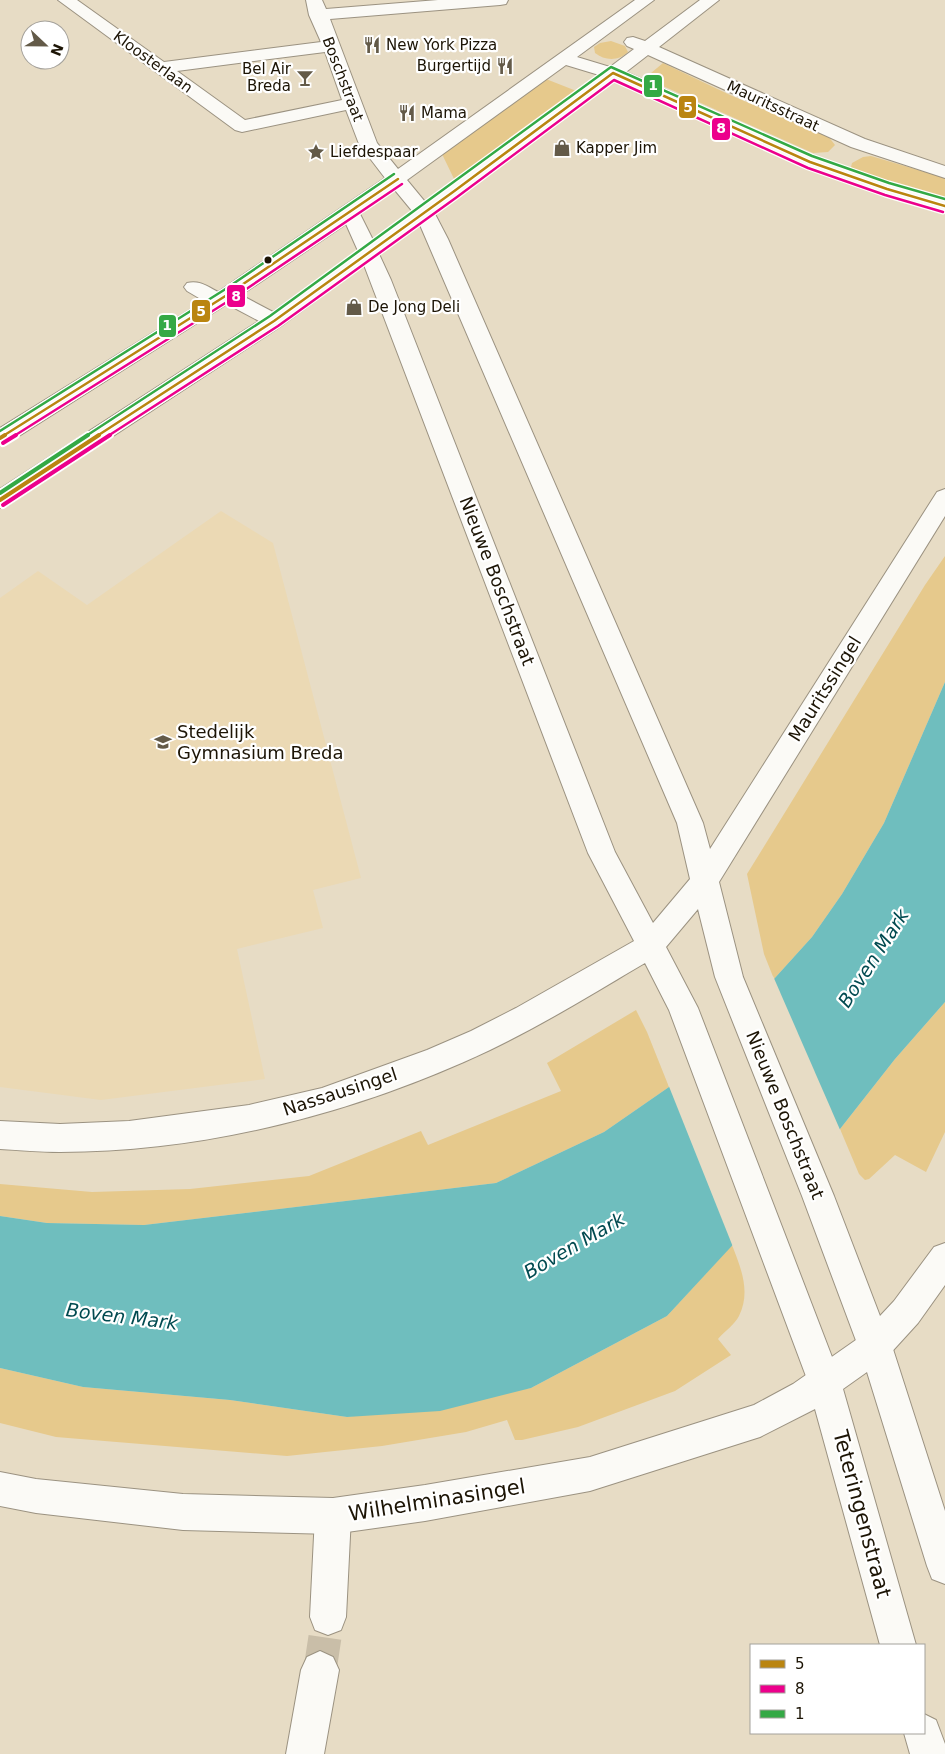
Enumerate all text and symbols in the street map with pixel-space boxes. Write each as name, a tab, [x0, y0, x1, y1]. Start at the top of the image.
north arrow	[20, 20, 70, 70]
street label: Kloosterlaan	[110, 27, 196, 97]
street label: Boschstraat	[319, 34, 367, 124]
restaurant icon: New York Pizza	[362, 35, 382, 55]
place label: New York Pizza	[386, 36, 497, 54]
text: N	[47, 41, 67, 58]
restaurant icon: Burgertijd	[495, 56, 515, 76]
place label: Burgertijd	[417, 57, 491, 75]
place label: Bel Air Breda	[242, 60, 292, 95]
bar icon: Bel Air Breda	[295, 68, 315, 88]
line badge: 1	[643, 74, 663, 98]
text: 1	[648, 77, 658, 93]
street label: Mauritsstraat	[724, 77, 822, 135]
line badge: 5	[678, 95, 697, 119]
text: 5	[683, 99, 693, 115]
restaurant icon: Mama	[397, 103, 417, 123]
place label: Mama	[421, 104, 467, 122]
line badge: 8	[711, 117, 731, 141]
text: 8	[716, 120, 726, 136]
shop icon: Kapper Jim	[552, 138, 572, 158]
place label: Kapper Jim	[576, 139, 657, 157]
place icon: Liefdespaar	[306, 142, 326, 162]
place label: Liefdespaar	[330, 143, 419, 161]
unlabelled marker	[263, 255, 273, 265]
line badge: 8	[226, 284, 246, 308]
text: 8	[231, 288, 241, 304]
shop icon: De Jong Deli	[344, 297, 364, 317]
place label: De Jong Deli	[368, 298, 460, 316]
line badge: 5	[191, 299, 211, 323]
text: 5	[196, 303, 206, 319]
line badge: 1	[158, 314, 177, 338]
text: 1	[162, 317, 172, 333]
street label: Nieuwe Boschstraat	[456, 493, 539, 668]
street label: Mauritssingel	[784, 632, 865, 745]
place label: Stedelijk Gymnasium Breda	[177, 721, 344, 763]
school or university icon: Stedelijk Gymnasium Breda	[153, 732, 173, 752]
water label: Boven Mark	[833, 904, 913, 1011]
street label: Nieuwe Boschstraat	[742, 1028, 829, 1202]
street label: Nassausingel	[280, 1063, 400, 1120]
water label: Boven Mark	[520, 1207, 629, 1283]
water label: Boven Mark	[65, 1298, 180, 1334]
street label: Teteringenstraat	[828, 1427, 896, 1600]
street label: Wilhelminasingel	[347, 1474, 527, 1526]
legend	[750, 1644, 925, 1734]
text: 5	[795, 1655, 805, 1673]
text: 8	[795, 1680, 805, 1698]
text: 1	[795, 1705, 805, 1723]

